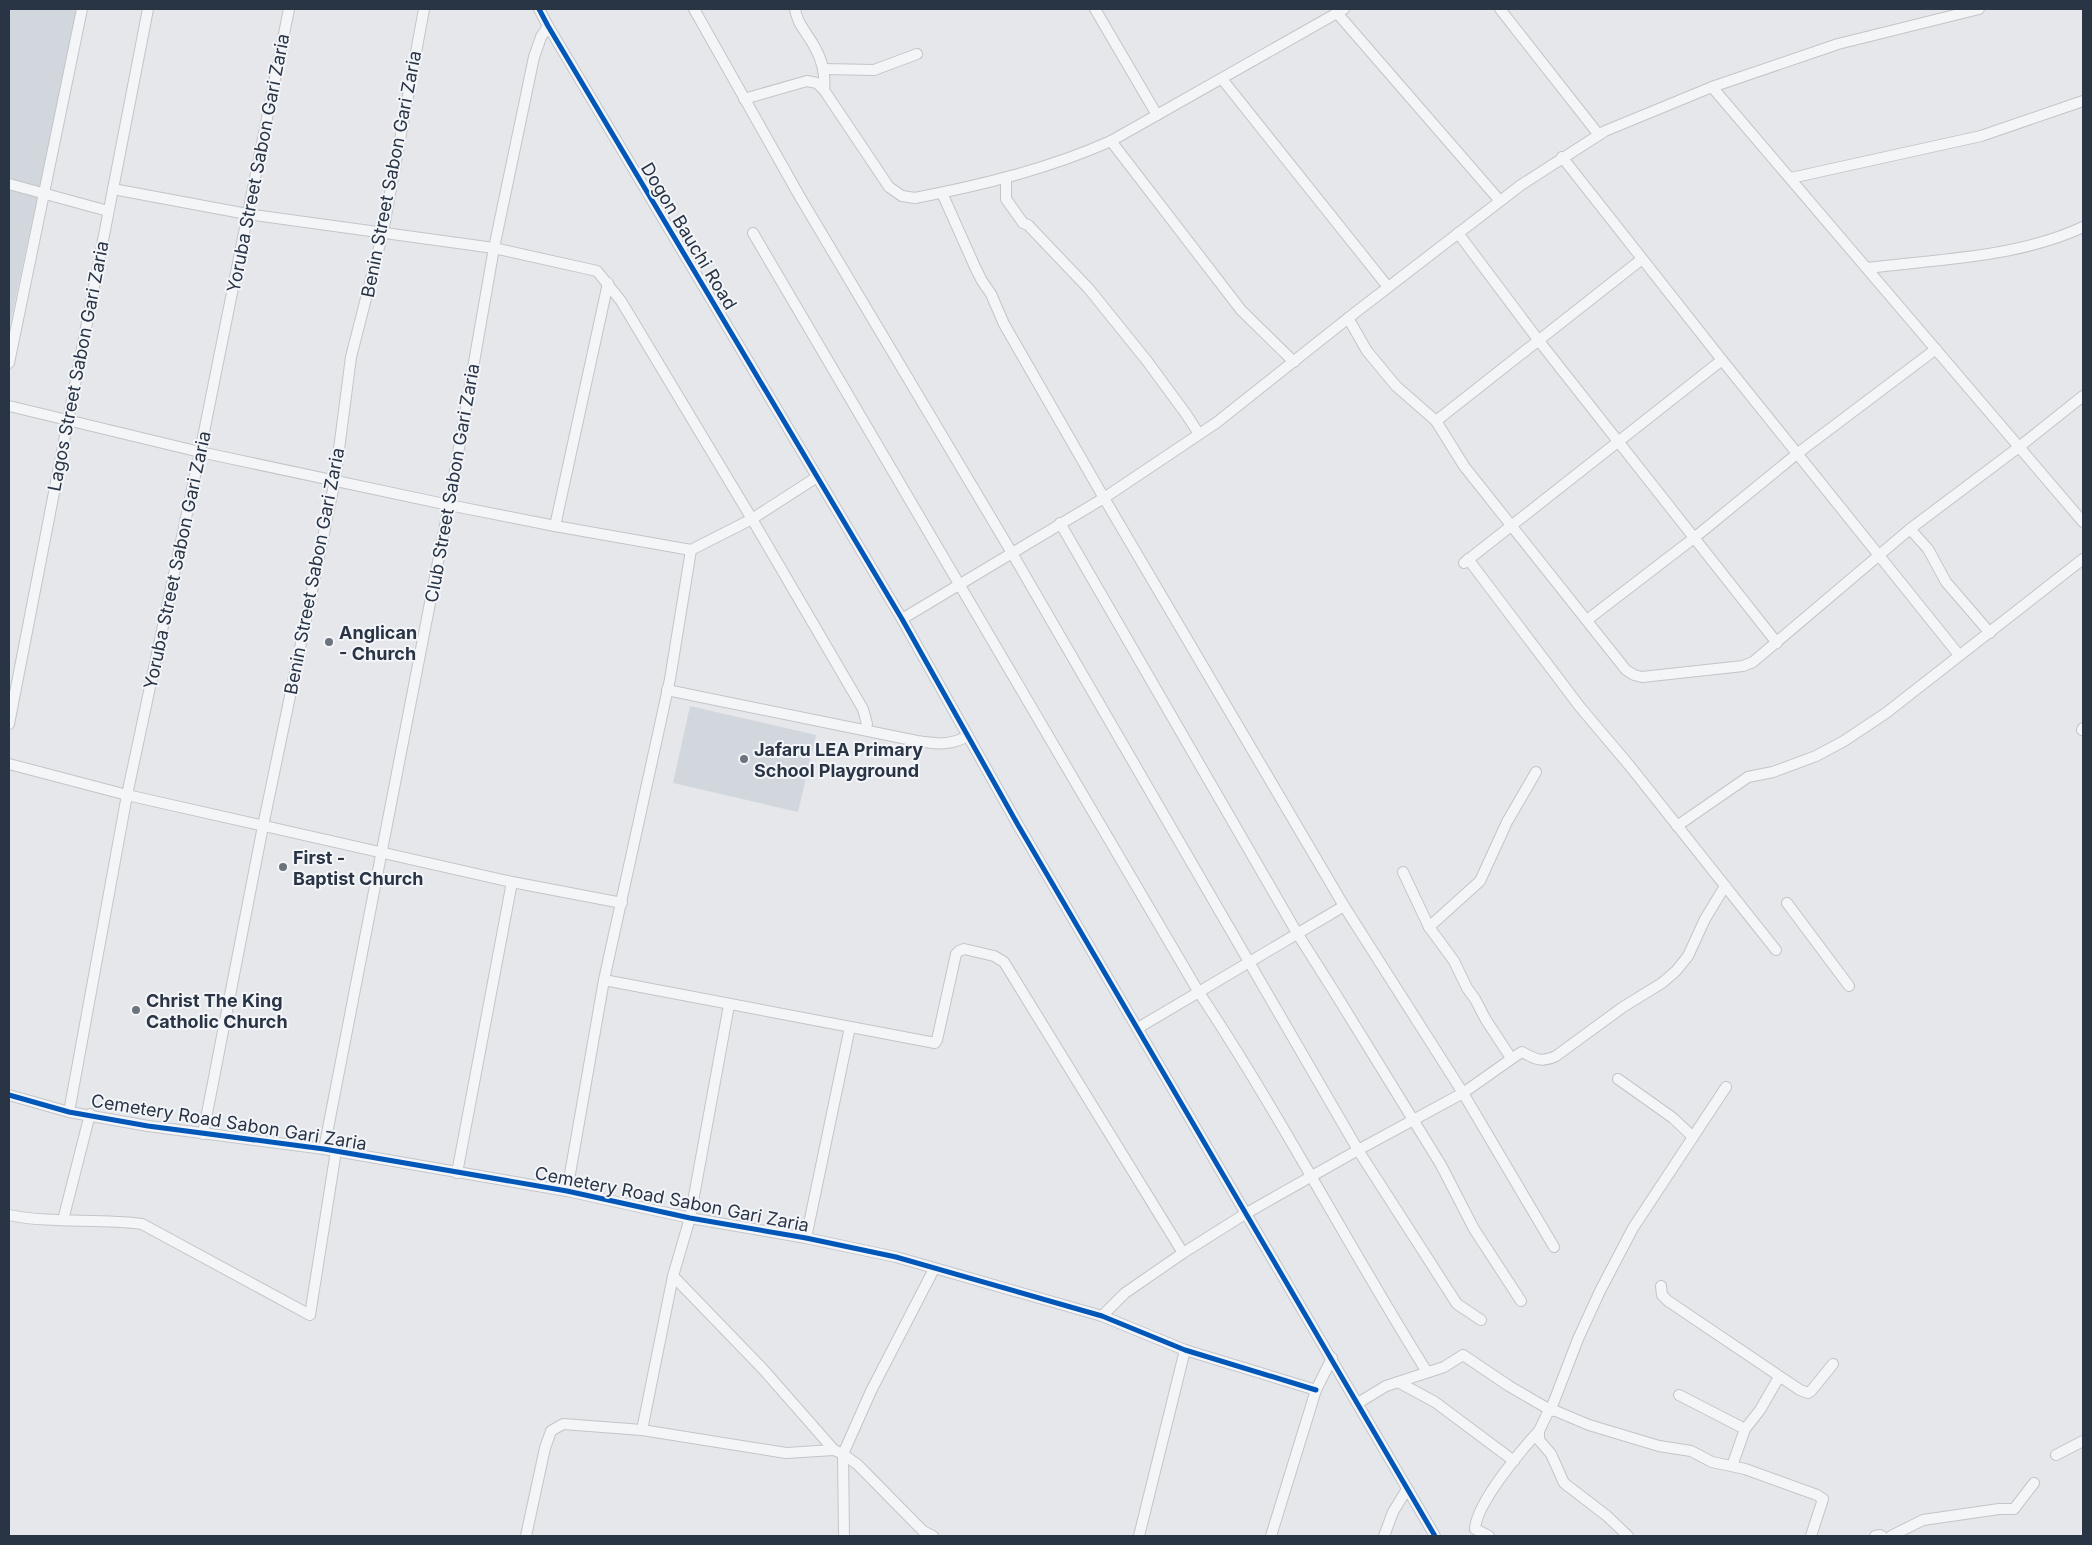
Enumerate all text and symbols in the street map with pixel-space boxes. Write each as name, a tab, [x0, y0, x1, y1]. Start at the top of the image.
street label: Yoruba Street Sabon Gari Zaria	[223, 32, 293, 294]
street label: Benin Street Sabon Gari Zaria	[357, 49, 425, 299]
street label: Dogon Bauchi Road	[637, 159, 741, 313]
street label: Lagos Street Sabon Gari Zaria	[43, 239, 113, 493]
street label: Club Street Sabon Gari Zaria	[421, 362, 483, 604]
street label: Yoruba Street Sabon Gari Zaria	[139, 429, 215, 691]
street label: Benin Street Sabon Gari Zaria	[280, 446, 348, 696]
place label: Anglican - Church	[339, 622, 417, 664]
marker: Anglican - Church	[323, 636, 335, 648]
place label: Jafaru LEA Primary School Playground	[754, 739, 923, 781]
marker: Jafaru LEA Primary School Playground	[738, 753, 750, 765]
place label: First - Baptist Church	[293, 847, 424, 889]
marker: First - Baptist Church	[277, 861, 289, 873]
place label: Christ The King Catholic Church	[146, 990, 288, 1032]
marker: Christ The King Catholic Church	[130, 1004, 142, 1016]
street label: Cemetery Road Sabon Gari Zaria	[90, 1090, 368, 1154]
street label: Cemetery Road Sabon Gari Zaria	[533, 1162, 811, 1236]

